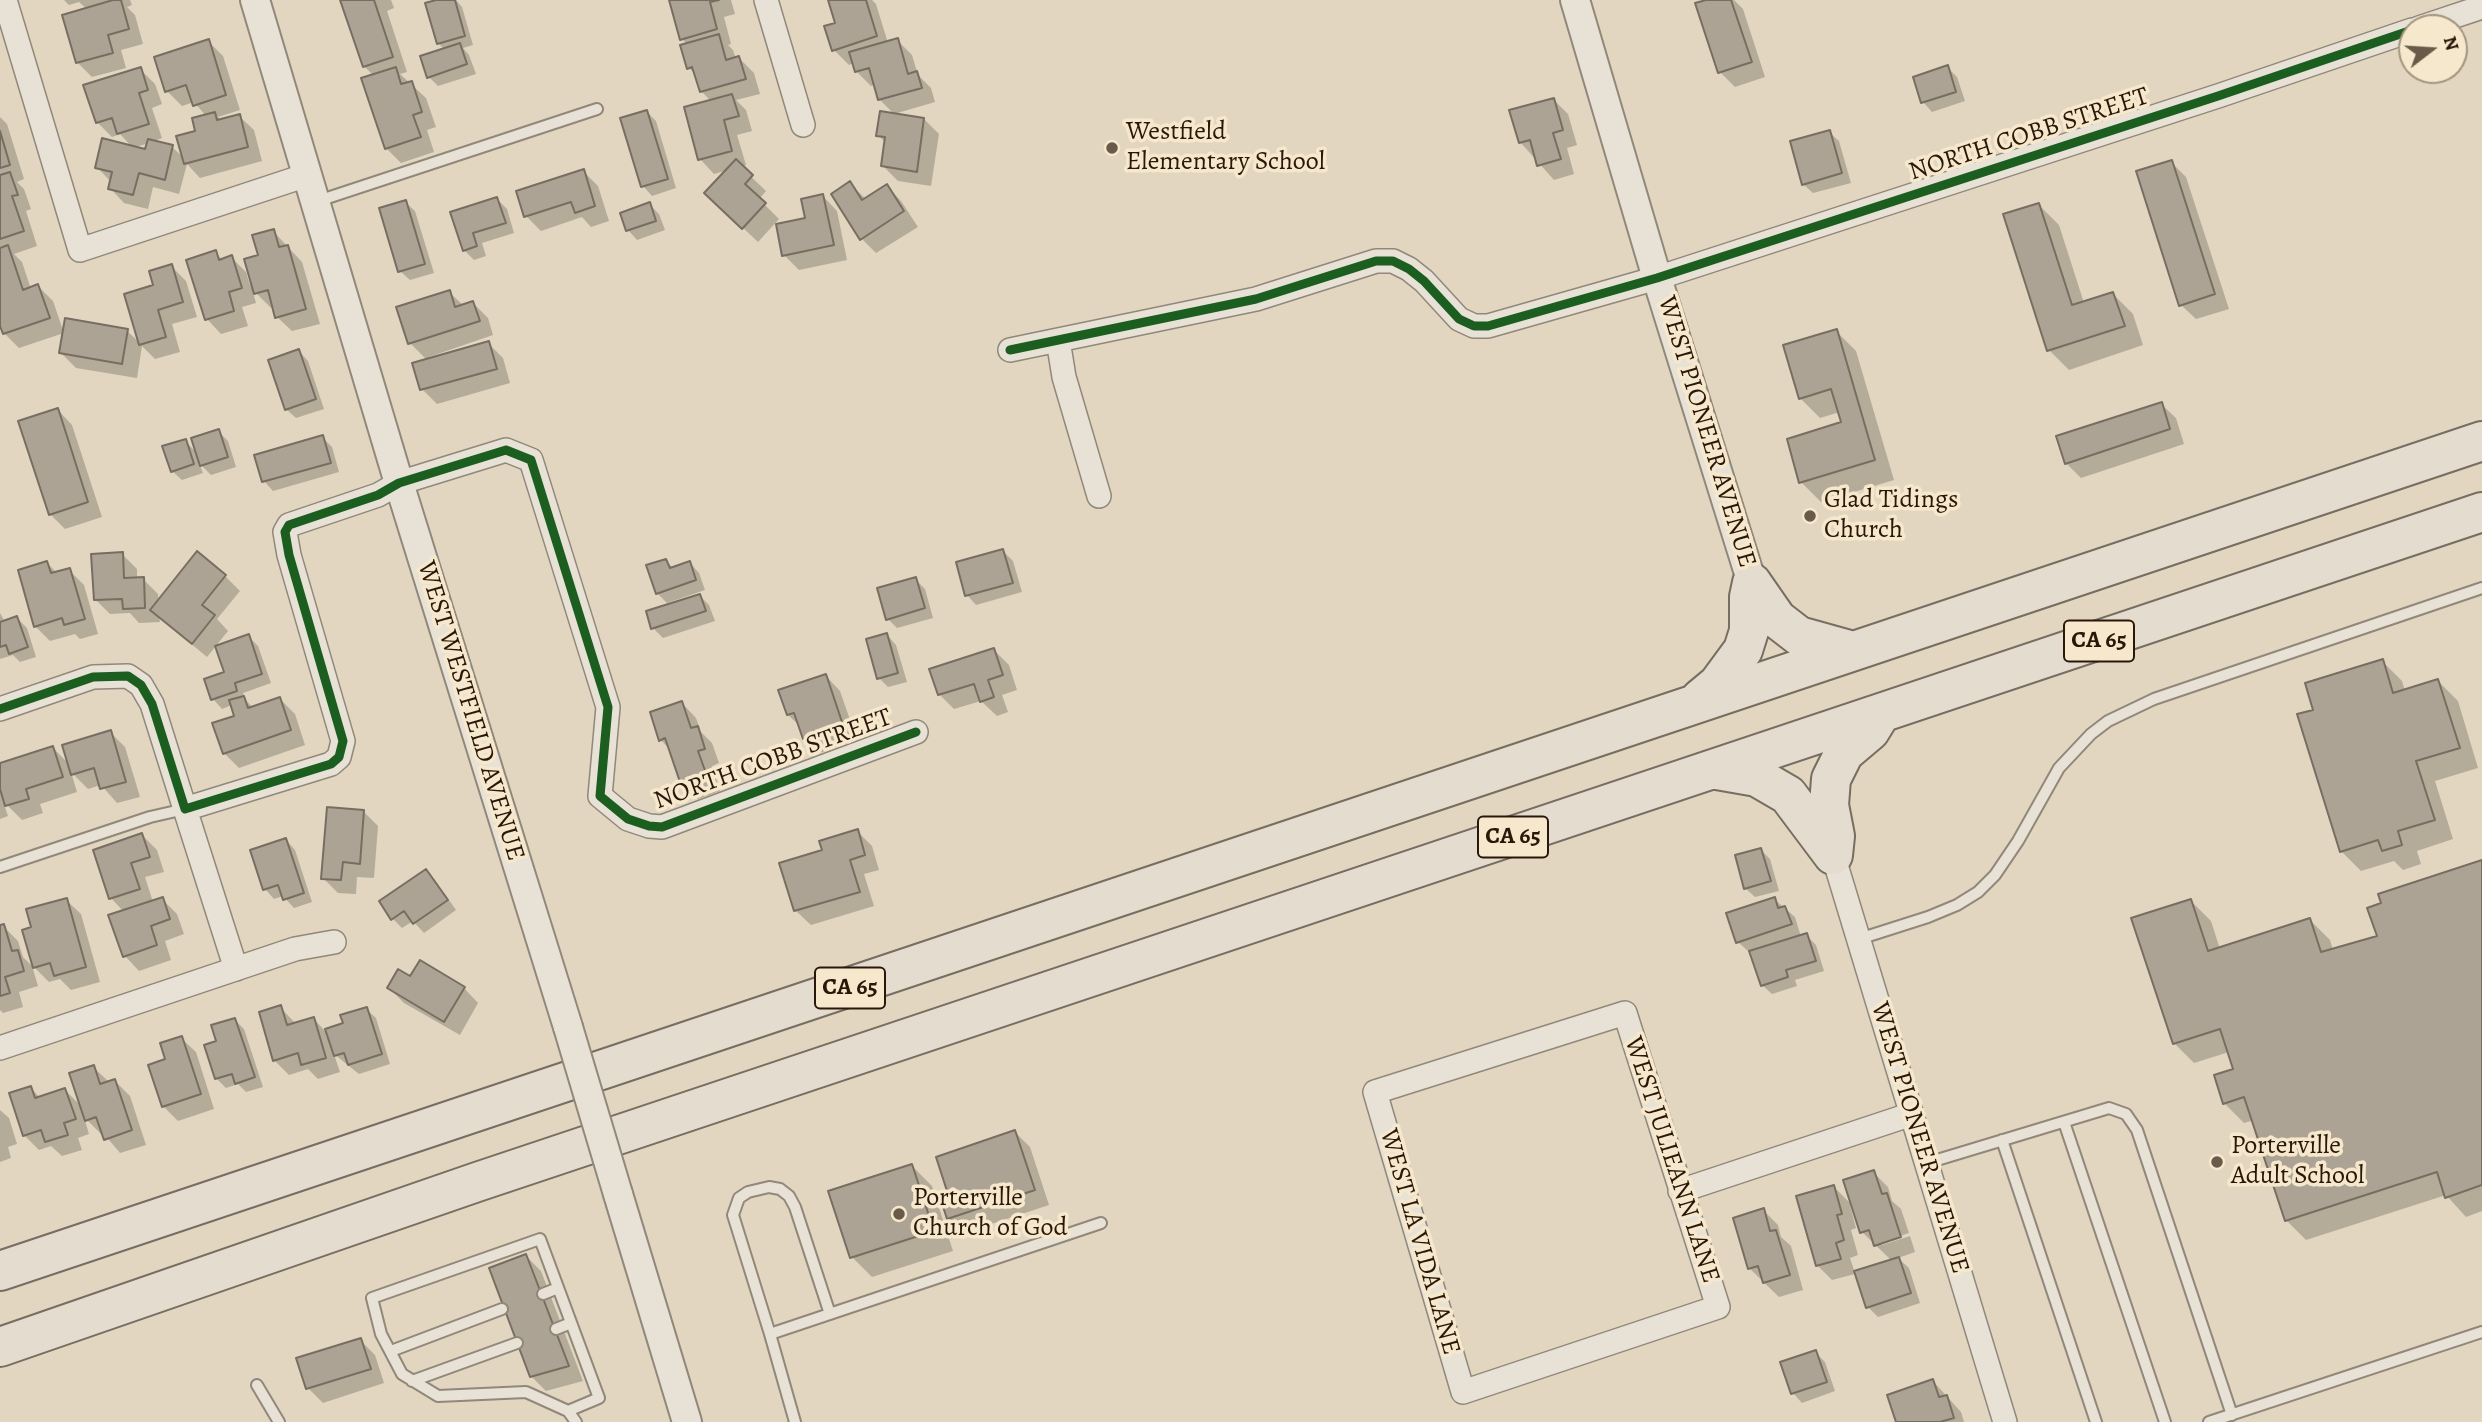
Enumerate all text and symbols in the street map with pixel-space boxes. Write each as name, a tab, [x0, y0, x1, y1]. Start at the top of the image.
north arrow	[2398, 14, 2468, 84]
text: N	[2437, 33, 2466, 54]
street label: NORTH COBB STREET	[1905, 81, 2153, 189]
place label: Westfield Elementary School	[1126, 117, 1325, 178]
marker: Westfield Elementary School	[1104, 140, 1120, 156]
street label: WEST PIONEER AVENUE	[1650, 293, 1762, 571]
place label: Glad Tidings Church	[1824, 485, 1958, 546]
marker: Glad Tidings Church	[1802, 508, 1818, 524]
street label: WEST WESTFIELD AVENUE	[410, 557, 530, 865]
road number: CA 65	[2064, 620, 2134, 662]
street label: NORTH COBB STREET	[650, 703, 896, 817]
road number: CA 65	[1478, 816, 1548, 858]
road number: CA 65	[815, 968, 885, 1008]
street label: WEST PIONEER AVENUE	[1863, 999, 1975, 1277]
street label: WEST JULIEANN LANE	[1616, 1033, 1726, 1287]
street label: WEST LA VIDA LANE	[1372, 1125, 1466, 1359]
place label: Porterville Adult School	[2231, 1131, 2364, 1192]
marker: Porterville Adult School	[2209, 1154, 2225, 1170]
place label: Porterville Church of God	[913, 1183, 1067, 1244]
marker: Porterville Church of God	[891, 1206, 907, 1222]

